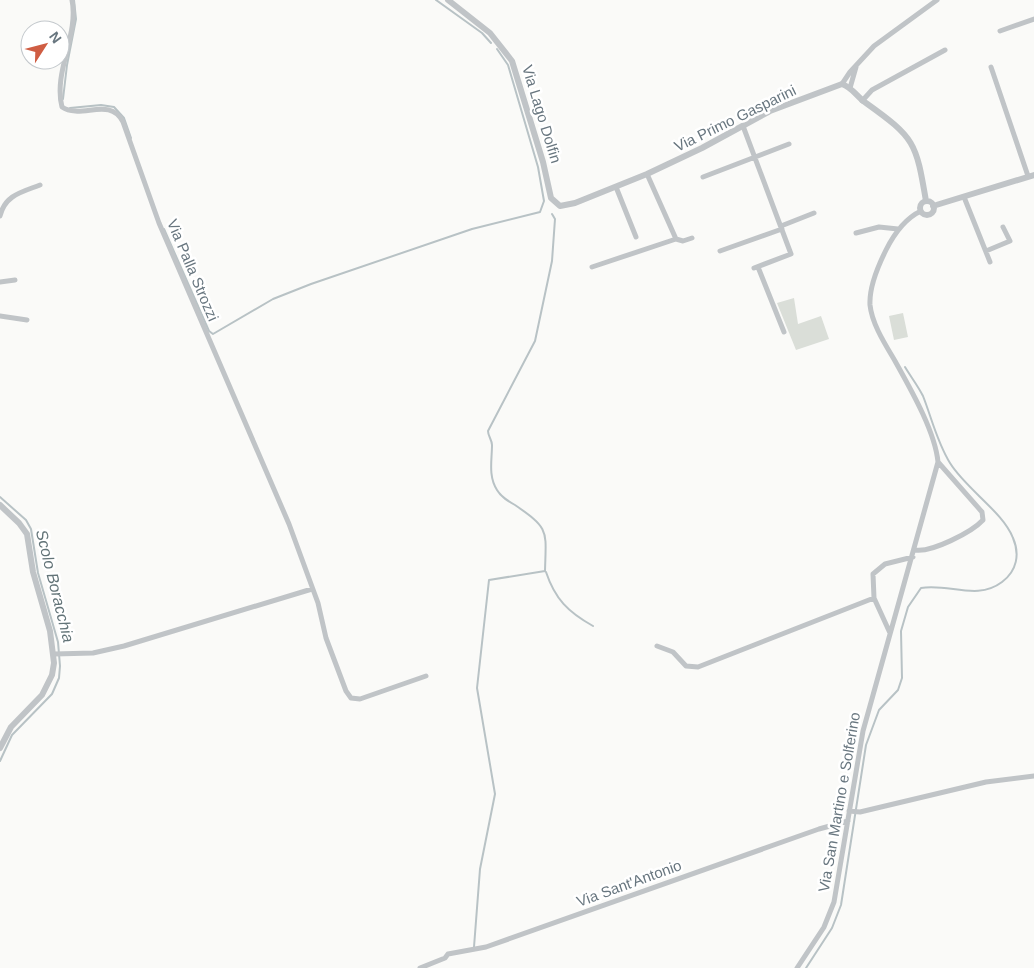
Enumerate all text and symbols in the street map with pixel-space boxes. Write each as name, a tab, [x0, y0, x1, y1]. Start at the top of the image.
north arrow	[20, 20, 70, 70]
text: N	[46, 29, 65, 46]
street label: Via Lago Dolfin	[519, 63, 565, 165]
street label: Via Primo Gasparini	[671, 81, 799, 155]
street label: Via Palla Strozzi	[164, 217, 222, 323]
water label: Scolo Boracchia	[33, 528, 77, 644]
street label: Via San Martino e Solferino	[815, 711, 863, 893]
street label: Via Sant'Antonio	[574, 856, 684, 910]

